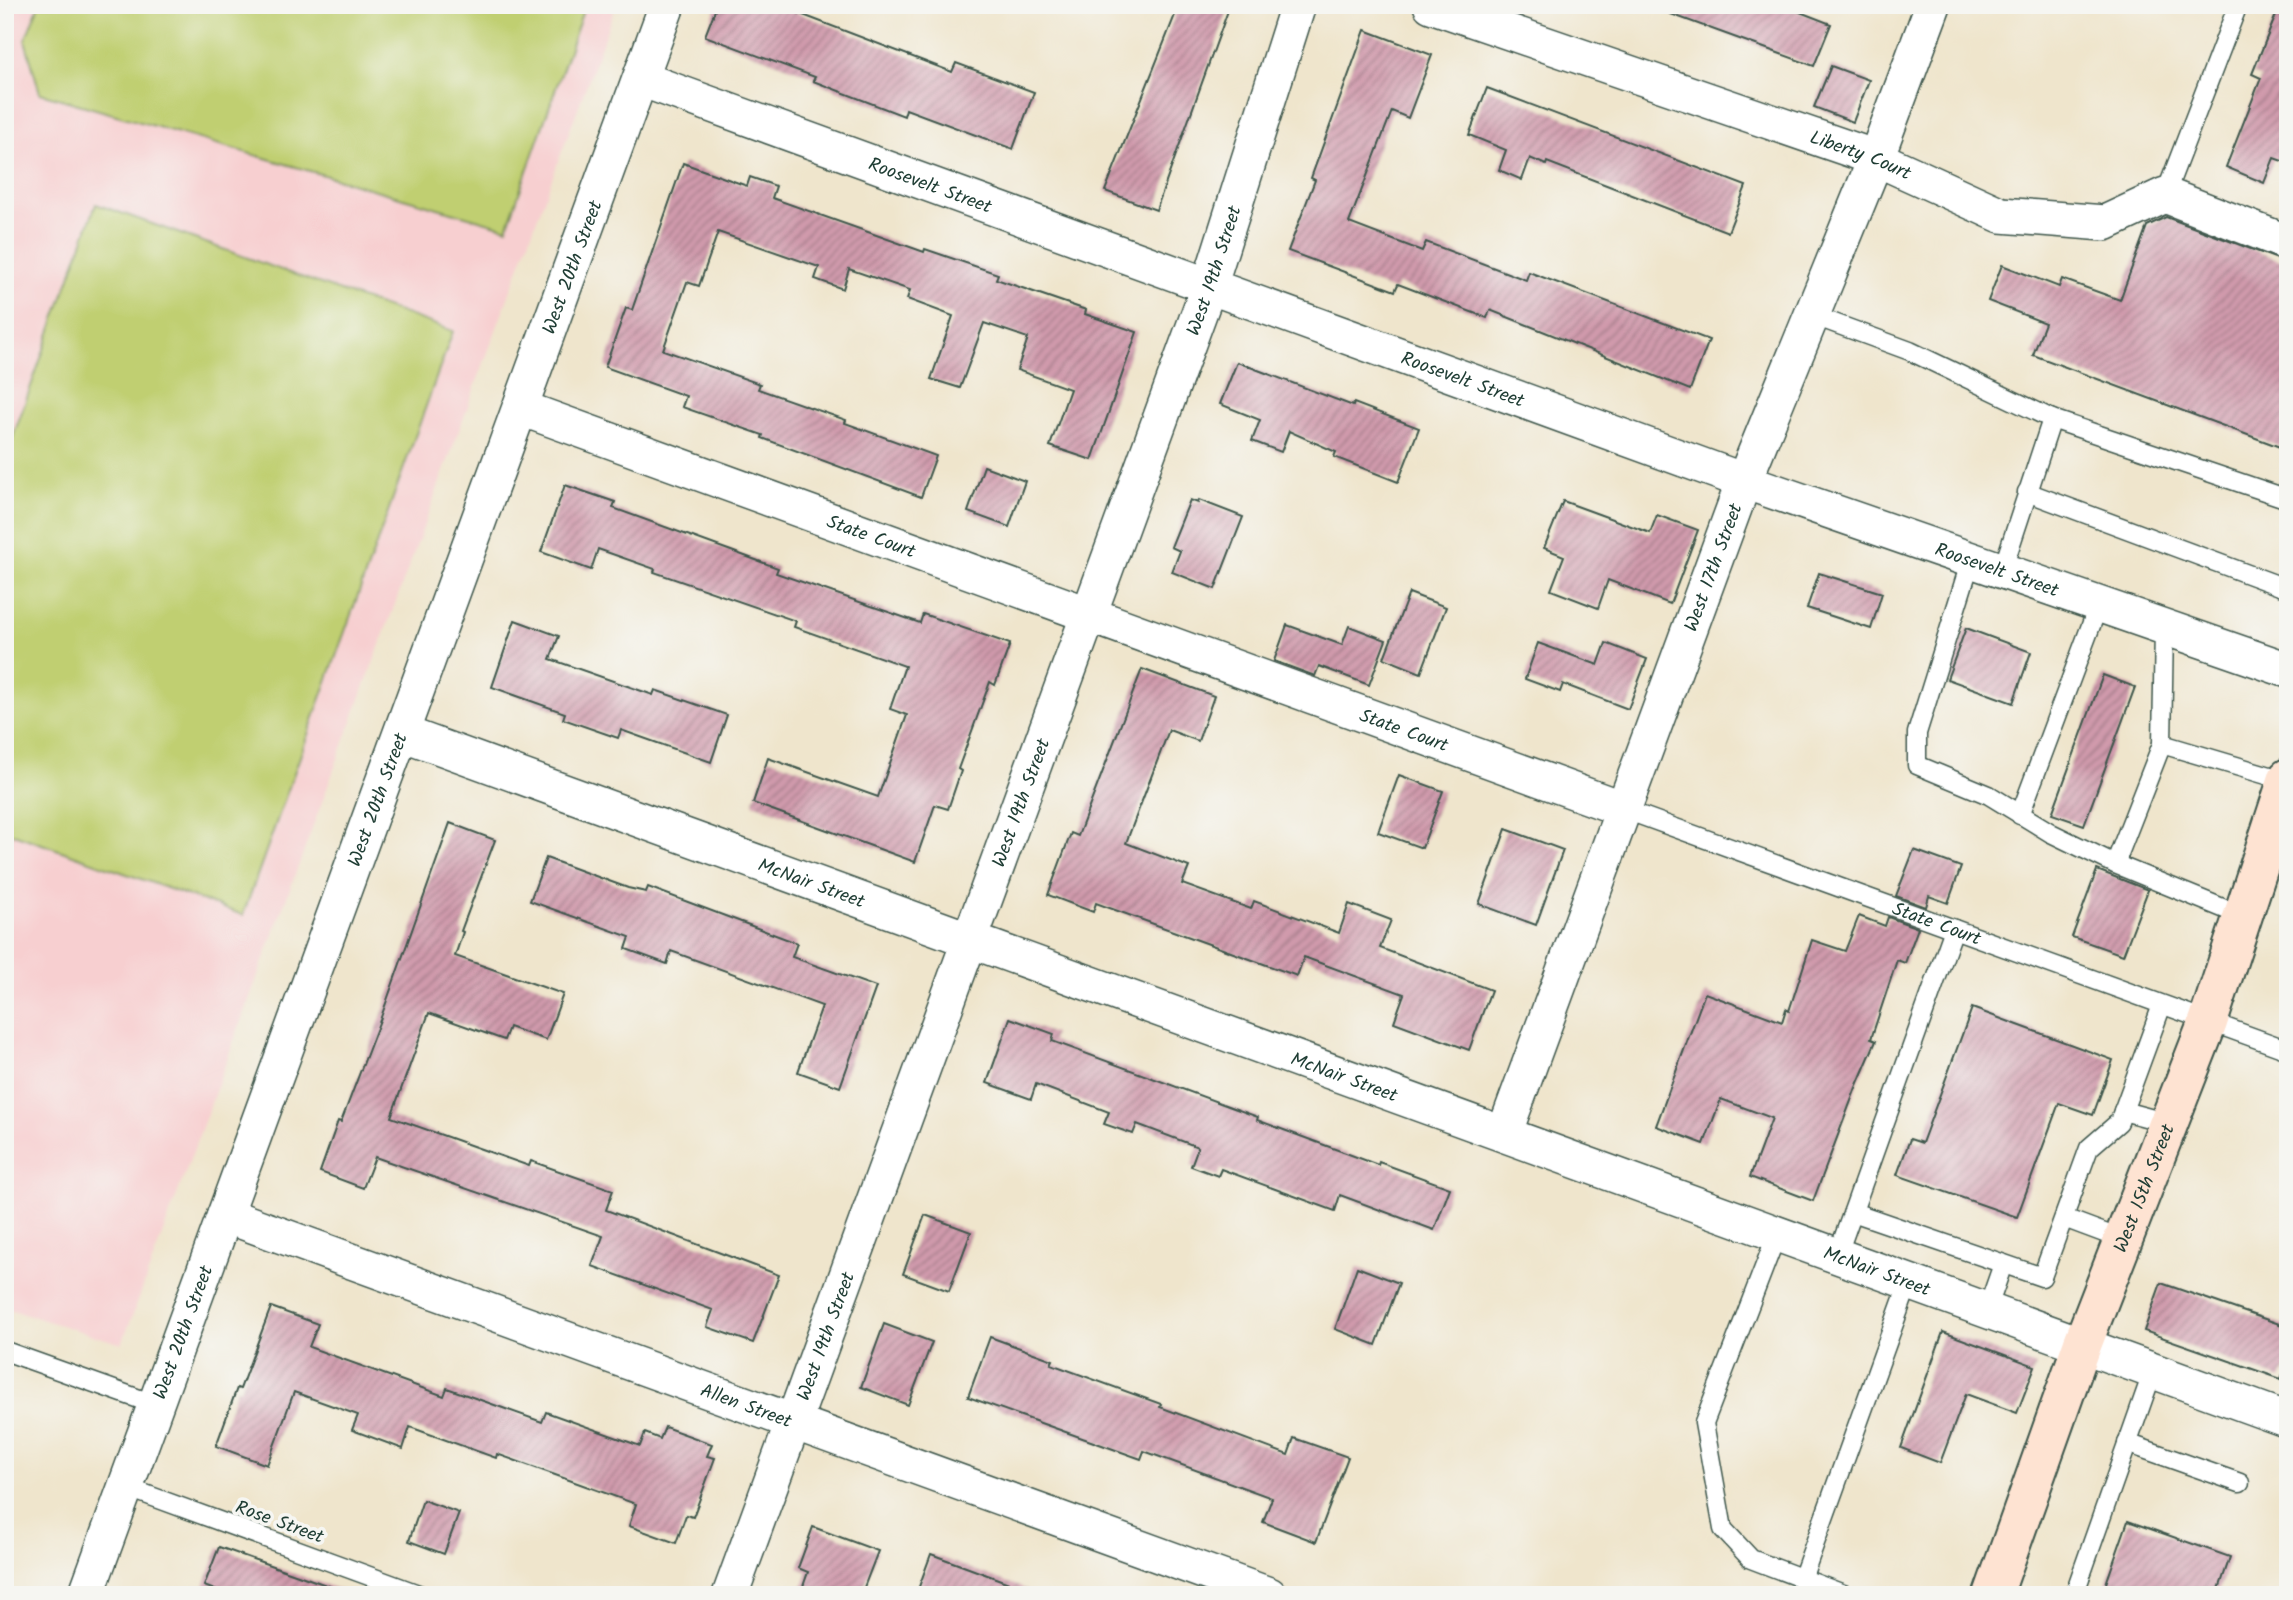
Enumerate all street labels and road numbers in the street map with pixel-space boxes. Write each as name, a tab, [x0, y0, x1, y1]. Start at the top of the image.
street label: Liberty Court	[1805, 123, 1916, 189]
street label: Roosevelt Street	[864, 150, 996, 223]
street label: West 20th Street	[535, 196, 612, 339]
street label: West 19th Street	[1179, 202, 1251, 340]
street label: Roosevelt Street	[1396, 344, 1529, 417]
street label: West 17th Street	[1677, 499, 1752, 636]
street label: State Court	[822, 507, 920, 568]
street label: Roosevelt Street	[1930, 535, 2063, 606]
street label: State Court	[1355, 701, 1453, 761]
street label: West 20th Street	[340, 728, 417, 871]
street label: West 19th Street	[985, 734, 1059, 872]
street label: McNair Street	[753, 851, 869, 918]
street label: State Court	[1888, 895, 1986, 955]
street label: McNair Street	[1286, 1045, 1402, 1112]
street label: West 15th Street	[2106, 1119, 2184, 1257]
street label: McNair Street	[1819, 1239, 1935, 1306]
street label: West 20th Street	[146, 1261, 222, 1404]
street label: West 19th Street	[789, 1267, 864, 1405]
street label: Allen Street	[696, 1376, 796, 1437]
street label: Rose Street	[231, 1493, 328, 1553]

